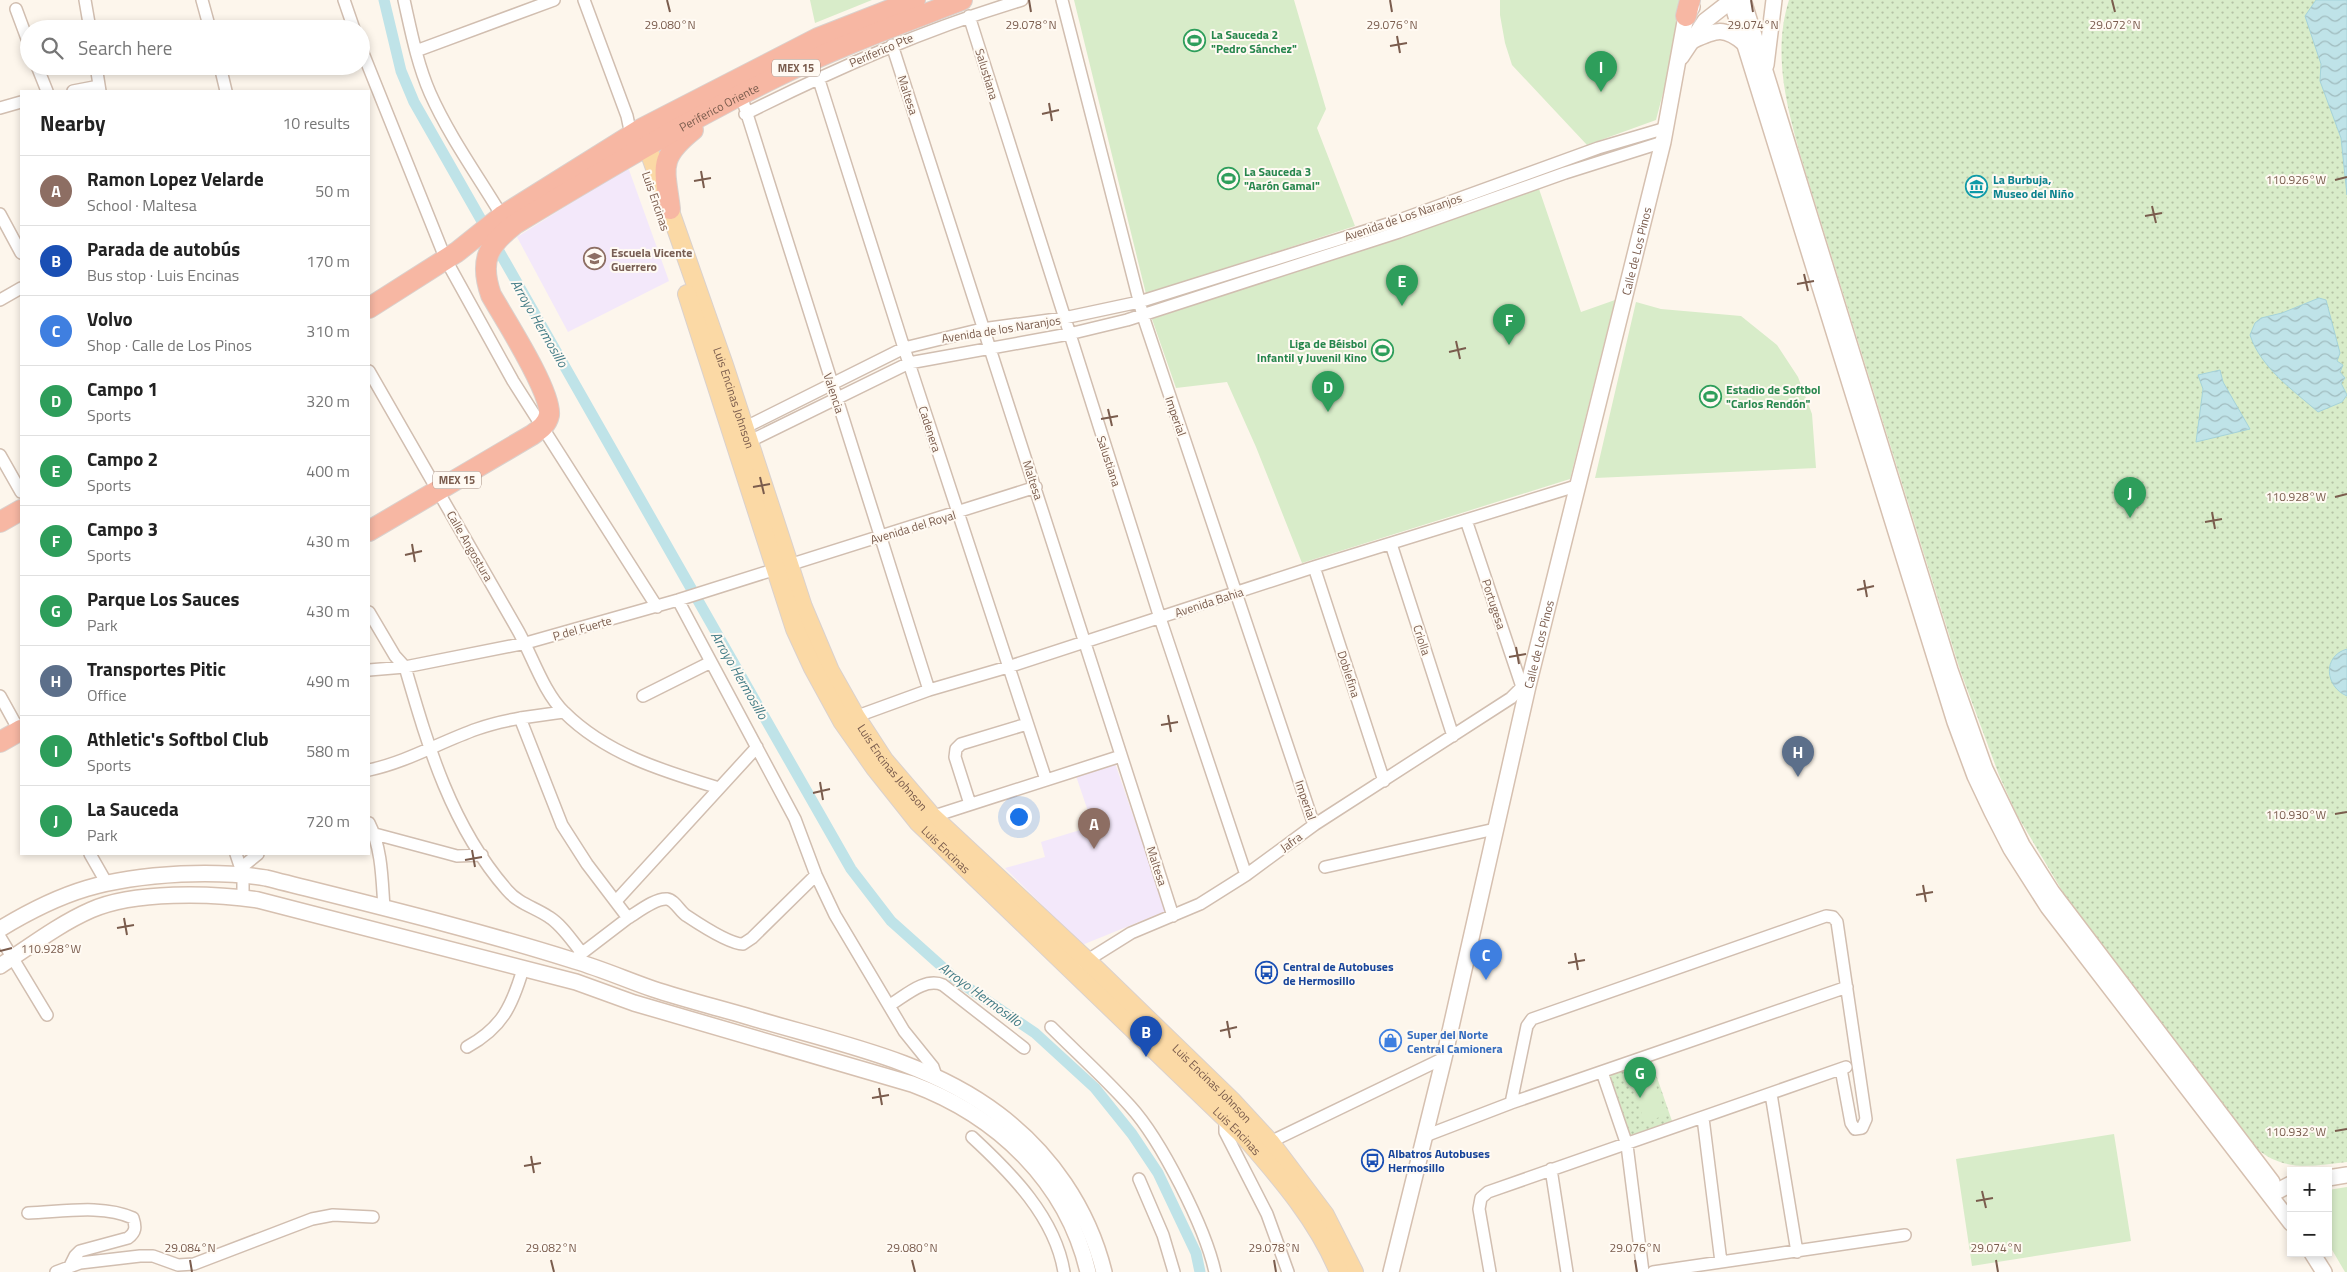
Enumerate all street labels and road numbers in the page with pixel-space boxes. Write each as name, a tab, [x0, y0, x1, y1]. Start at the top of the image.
street label: Periferico Pte	[846, 28, 916, 72]
street label: Salustiana	[970, 46, 1004, 102]
road number: MEX 15	[772, 59, 820, 76]
street label: Maltesa	[893, 73, 923, 117]
street label: Periferico Oriente	[675, 78, 762, 136]
street label: Luis Encinas	[637, 169, 675, 234]
street label: Avenida de Los Naranjos	[1342, 188, 1465, 246]
street label: Calle de Los Pinos	[1616, 205, 1656, 297]
street label: Avenida de los Naranjos	[940, 310, 1062, 348]
street label: Luis Encinas Johnson	[709, 344, 760, 451]
street label: Valencia	[819, 370, 849, 416]
street label: Imperial	[1160, 394, 1192, 438]
street label: Cadenera	[914, 403, 946, 455]
street label: Salustiana	[1092, 433, 1126, 489]
street label: Maltesa	[1018, 458, 1048, 502]
road number: MEX 15	[433, 472, 481, 488]
street label: Avenida del Royal	[868, 505, 958, 549]
street label: Calle Angostura	[442, 507, 498, 585]
street label: Portugesa	[1477, 576, 1511, 632]
street label: Avenida Bahia	[1172, 582, 1246, 622]
street label: Calle de Los Pinos	[1518, 598, 1559, 690]
street label: P del Fuerte	[550, 611, 614, 645]
street label: Criolla	[1408, 622, 1436, 658]
street label: Doblefina	[1333, 648, 1365, 700]
street label: Luis Encinas Johnson	[853, 720, 933, 815]
street label: Imperial	[1290, 778, 1322, 822]
street label: Luis Encinas	[917, 821, 975, 878]
street label: Jafra	[1276, 827, 1306, 857]
street label: Maltesa	[1142, 844, 1172, 888]
street label: Luis Encinas Johnson	[1168, 1039, 1257, 1127]
street label: Luis Encinas	[1209, 1102, 1266, 1159]

